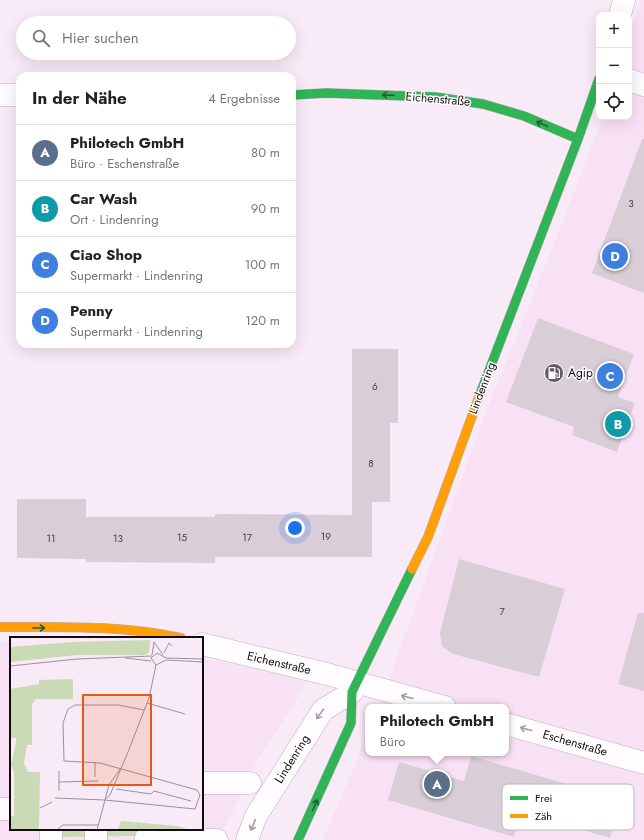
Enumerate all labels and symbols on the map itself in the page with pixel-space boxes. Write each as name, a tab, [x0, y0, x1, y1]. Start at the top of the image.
street label: Eichenstraße	[405, 87, 471, 111]
one-way arrow	[382, 92, 395, 99]
one-way arrow	[537, 120, 549, 127]
house number: 3	[628, 196, 634, 211]
pin: D	[602, 241, 628, 271]
street label: Lindenring	[464, 359, 500, 417]
pin: C	[597, 361, 623, 391]
fuel station icon: Agip	[543, 362, 565, 384]
place label: Agip	[568, 364, 593, 382]
house number: 6	[372, 379, 378, 394]
pin: B	[605, 409, 631, 439]
house number: 8	[368, 456, 374, 471]
your location	[285, 518, 305, 538]
house number: 19	[321, 529, 331, 544]
house number: 15	[177, 530, 187, 545]
house number: 17	[242, 530, 253, 545]
house number: 11	[47, 531, 56, 546]
house number: 13	[113, 531, 124, 546]
house number: 7	[499, 604, 505, 619]
one-way arrow	[32, 624, 45, 631]
inset map	[10, 637, 203, 830]
street label: Eichenstraße	[245, 647, 313, 679]
one-way arrow	[401, 693, 414, 700]
one-way arrow	[316, 709, 324, 720]
one-way arrow	[520, 725, 533, 732]
street label: Eschenstraße	[541, 725, 609, 761]
street label: Lindenring	[270, 731, 314, 787]
pin: A	[424, 769, 450, 799]
legend	[502, 784, 634, 830]
text: Frei	[535, 790, 553, 806]
one-way arrow	[311, 799, 319, 811]
text: Zäh	[535, 808, 552, 824]
one-way arrow	[249, 819, 256, 831]

